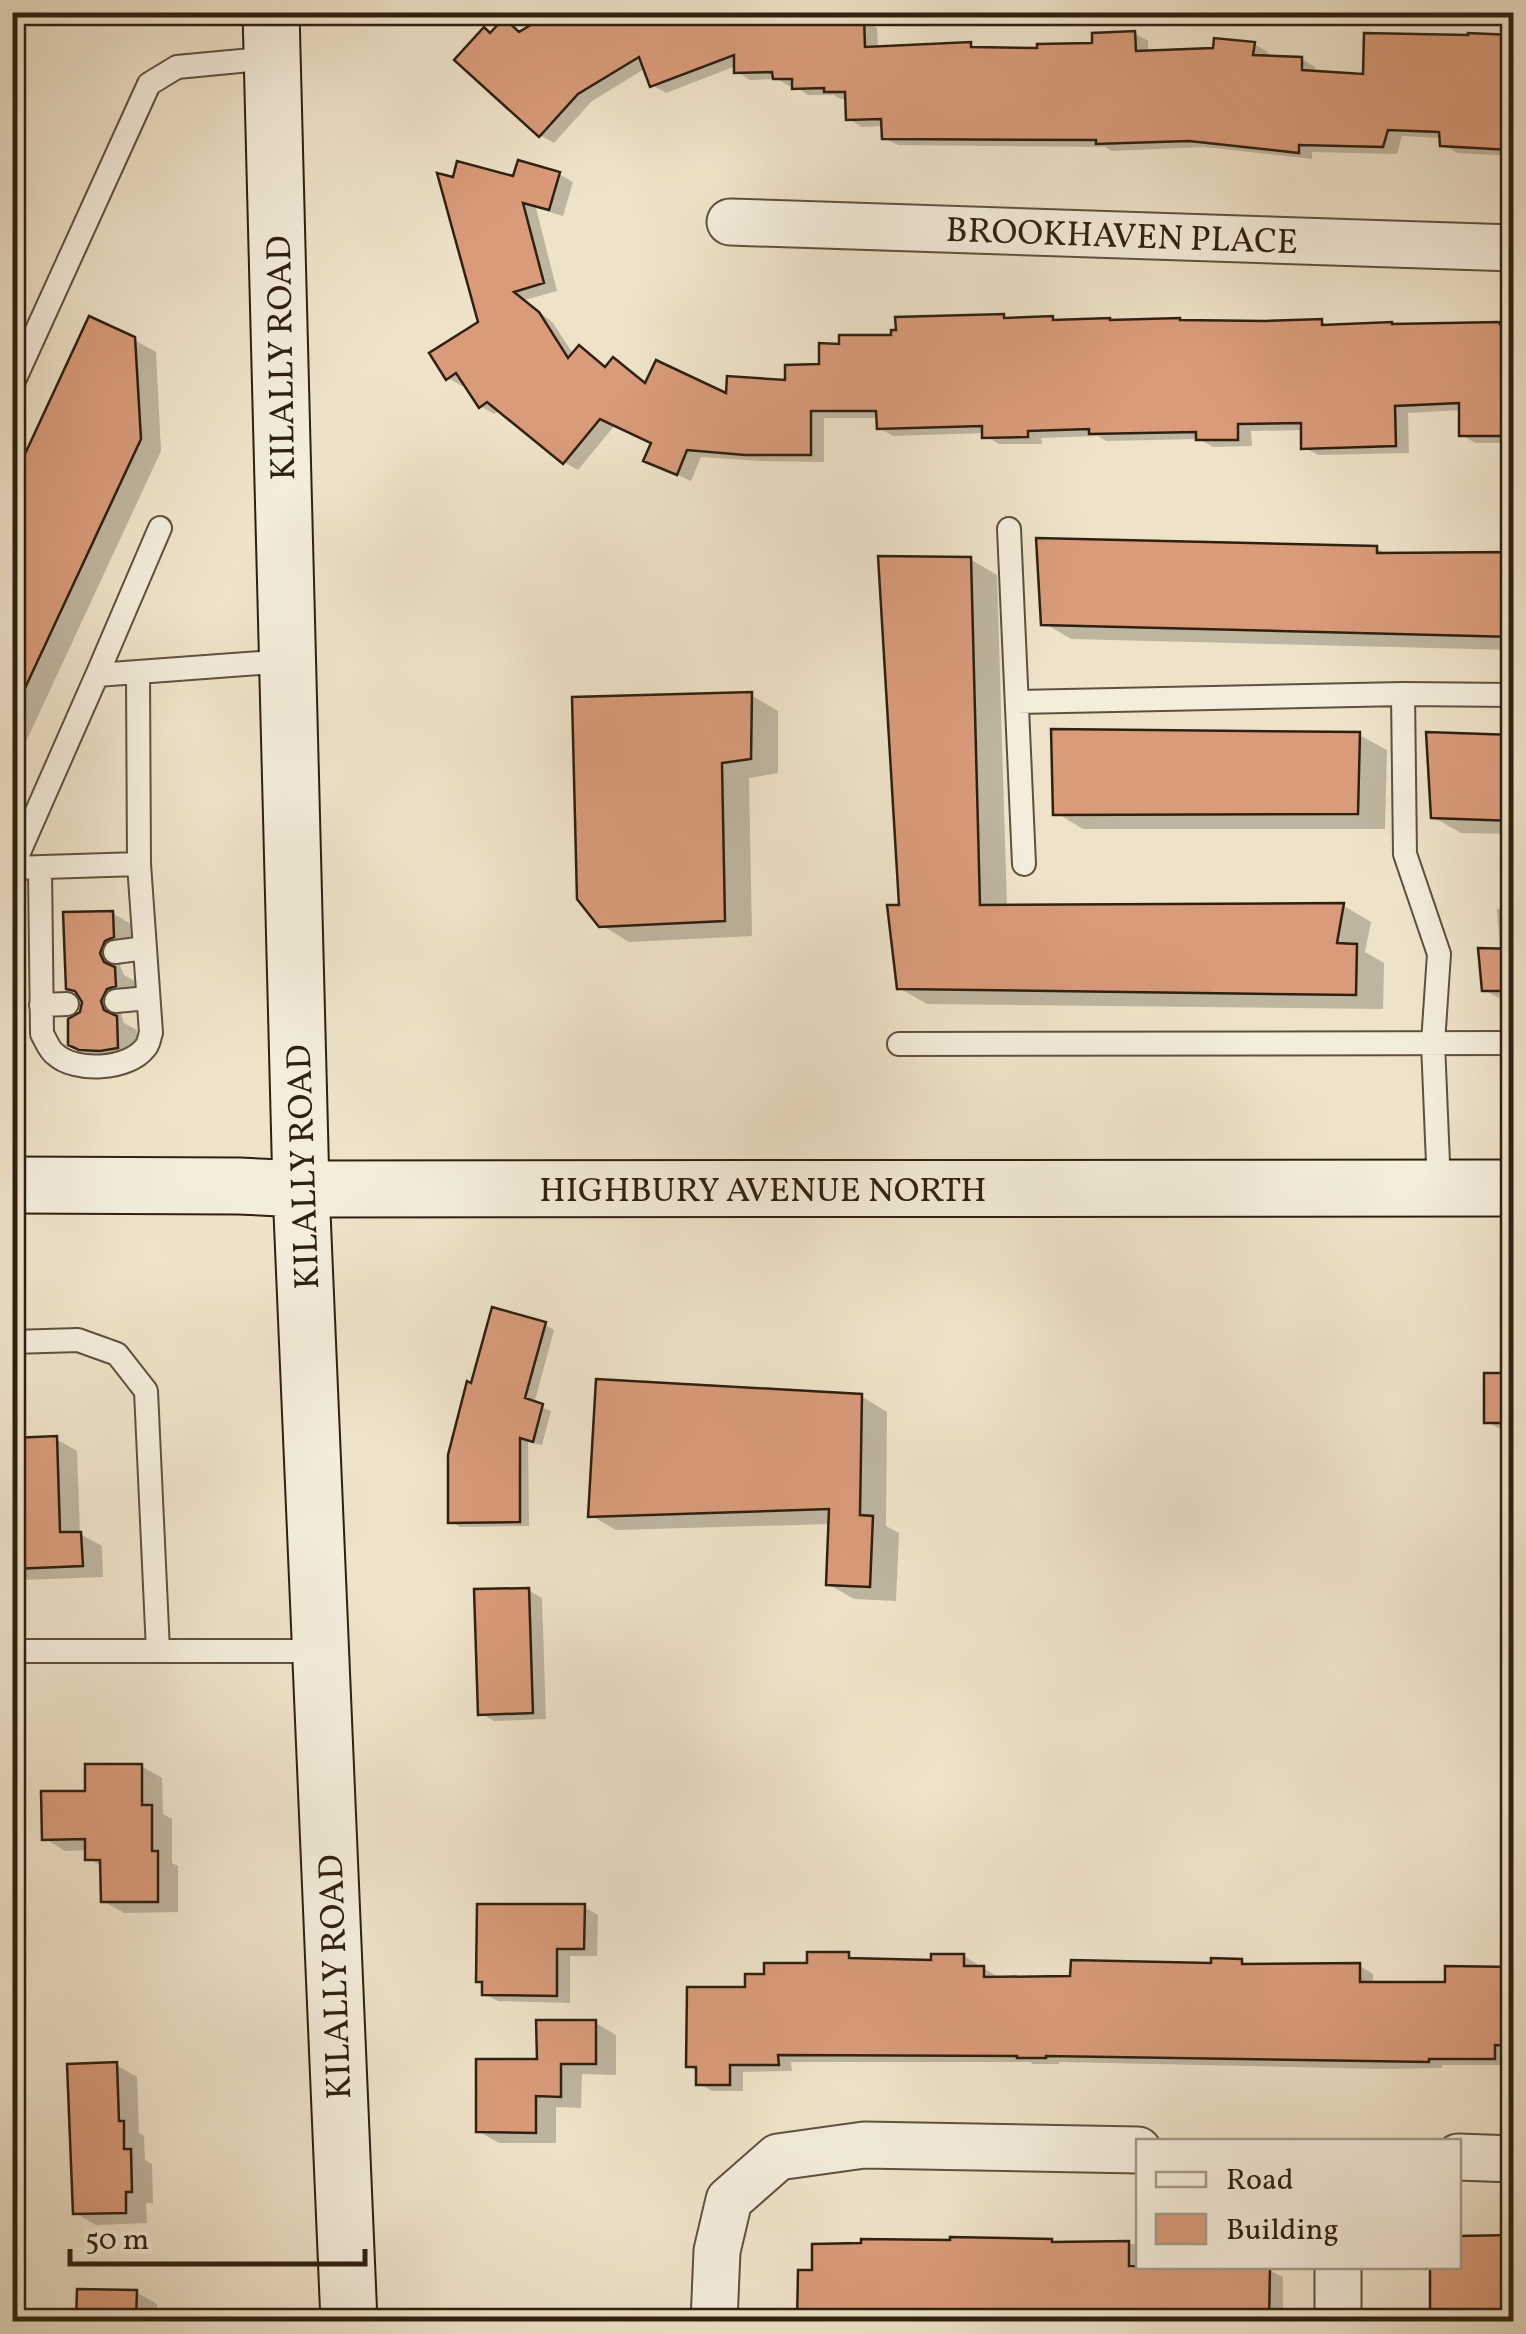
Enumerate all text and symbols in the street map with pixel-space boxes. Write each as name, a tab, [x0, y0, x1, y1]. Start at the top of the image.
street label: BROOKHAVEN PLACE	[945, 208, 1299, 268]
street label: KILALLY ROAD	[257, 235, 309, 481]
street label: KILALLY ROAD	[277, 1044, 333, 1290]
street label: HIGHBURY AVENUE NORTH	[539, 1168, 987, 1216]
street label: KILALLY ROAD	[309, 1854, 365, 2100]
legend	[1136, 2139, 1461, 2269]
text: Road	[1226, 2160, 1294, 2202]
scale bar	[70, 2204, 365, 2266]
text: Building	[1226, 2210, 1339, 2252]
text: 50 m	[85, 2220, 149, 2262]

